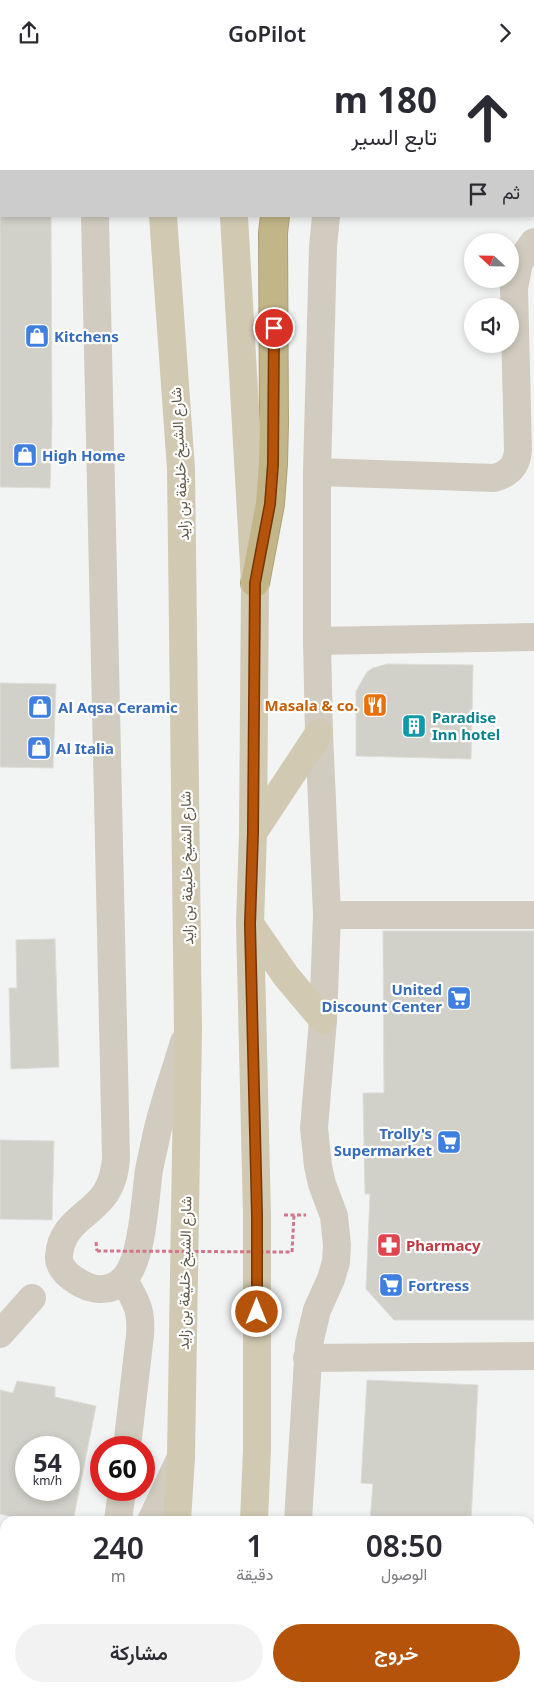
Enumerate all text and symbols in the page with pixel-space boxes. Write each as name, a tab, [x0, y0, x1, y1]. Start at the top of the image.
text: GoPilot	[228, 18, 306, 48]
icon: share	[15, 19, 43, 47]
icon: forward	[491, 19, 519, 47]
text: 180 m	[334, 76, 437, 123]
icon: ahead	[455, 85, 520, 150]
text: تابع السير	[351, 121, 437, 151]
text: ثم	[502, 179, 520, 205]
icon: arrive	[464, 180, 492, 208]
north arrow	[464, 233, 519, 287]
map controls	[464, 233, 519, 353]
button: sound	[464, 298, 519, 353]
pin	[253, 307, 295, 349]
icon: arrive	[260, 314, 288, 342]
shop icon: Kitchens	[24, 323, 50, 349]
place label: Kitchens	[54, 326, 119, 346]
street label: شارع الشيخ خليفة بن زايد	[165, 386, 195, 541]
shop icon: High Home	[12, 442, 38, 468]
place label: High Home	[42, 445, 126, 465]
restaurant icon: Masala & co.	[362, 692, 388, 718]
shop icon: Al Aqsa Ceramic	[27, 694, 53, 720]
place label: Masala & co.	[265, 695, 358, 715]
place label: Al Aqsa Ceramic	[58, 697, 178, 717]
place label: Paradise Inn hotel	[432, 707, 500, 744]
building icon: Paradise Inn hotel	[401, 713, 427, 739]
shop icon: Al Italia	[26, 735, 52, 761]
place label: Al Italia	[56, 738, 114, 758]
street label: شارع الشيخ خليفة بن زايد	[175, 791, 199, 945]
place label: United Discount Center	[321, 979, 442, 1016]
supermarket icon: United Discount Center	[446, 985, 472, 1011]
place label: Trolly's Supermarket	[334, 1123, 432, 1160]
supermarket icon: Trolly's Supermarket	[436, 1129, 462, 1155]
street label: شارع الشيخ خليفة بن زايد	[173, 1196, 197, 1350]
pharmacy icon: Pharmacy	[376, 1232, 402, 1258]
place label: Pharmacy	[406, 1235, 481, 1255]
supermarket icon: Fortress	[378, 1272, 404, 1298]
place label: Fortress	[408, 1275, 469, 1295]
position arrow	[230, 1285, 282, 1337]
speed limit sign: 60	[90, 1436, 155, 1501]
text: 54	[33, 1445, 62, 1479]
text: km/h	[33, 1472, 62, 1489]
text: 1	[246, 1525, 263, 1566]
text: 08:50	[366, 1525, 443, 1566]
text: 240	[92, 1527, 144, 1568]
text: دقيقة	[236, 1563, 273, 1585]
text: الوصول	[381, 1563, 427, 1585]
text: m	[111, 1565, 126, 1587]
button: مشاركة	[15, 1624, 263, 1682]
button: خروج	[273, 1624, 520, 1682]

